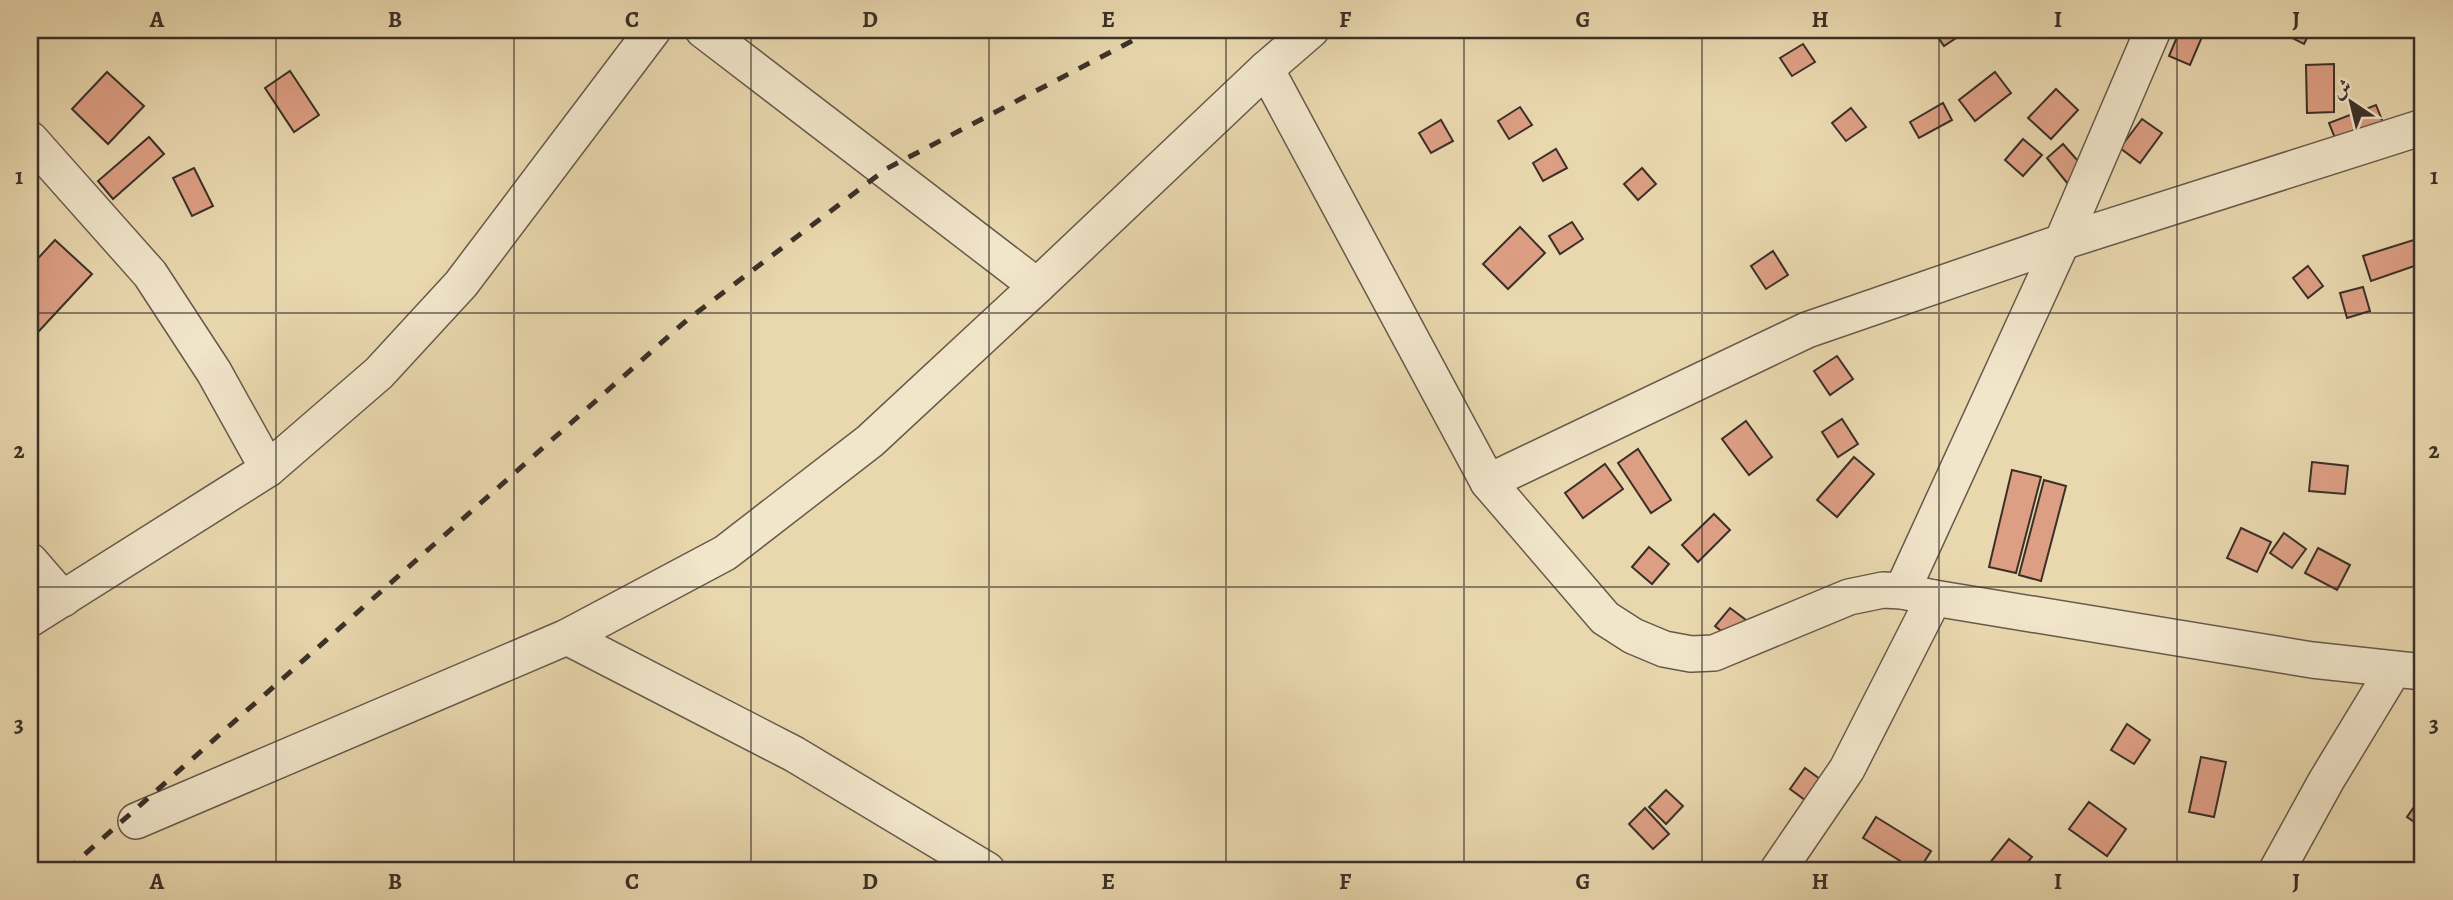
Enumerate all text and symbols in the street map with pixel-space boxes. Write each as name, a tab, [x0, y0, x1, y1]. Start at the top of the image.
text: A	[149, 4, 165, 35]
text: B	[388, 4, 402, 35]
text: C	[625, 4, 639, 35]
text: D	[862, 4, 878, 35]
text: E	[1101, 4, 1115, 35]
text: F	[1339, 4, 1352, 35]
text: G	[1575, 4, 1591, 35]
text: H	[1811, 4, 1829, 35]
text: I	[2054, 4, 2062, 35]
text: J	[2292, 4, 2300, 35]
north arrow	[2316, 66, 2386, 136]
text: ش	[2327, 73, 2357, 105]
text: 1	[15, 161, 23, 192]
text: 1	[2430, 161, 2438, 192]
text: 2	[13, 435, 25, 466]
text: 2	[2428, 435, 2440, 466]
text: 3	[14, 709, 24, 740]
text: 3	[2429, 709, 2439, 740]
text: A	[149, 866, 165, 897]
text: B	[388, 866, 402, 897]
text: C	[625, 866, 639, 897]
text: D	[862, 866, 878, 897]
text: E	[1101, 866, 1115, 897]
text: F	[1339, 866, 1352, 897]
text: G	[1575, 866, 1591, 897]
text: H	[1811, 866, 1829, 897]
text: I	[2054, 866, 2062, 897]
text: J	[2292, 866, 2300, 897]

